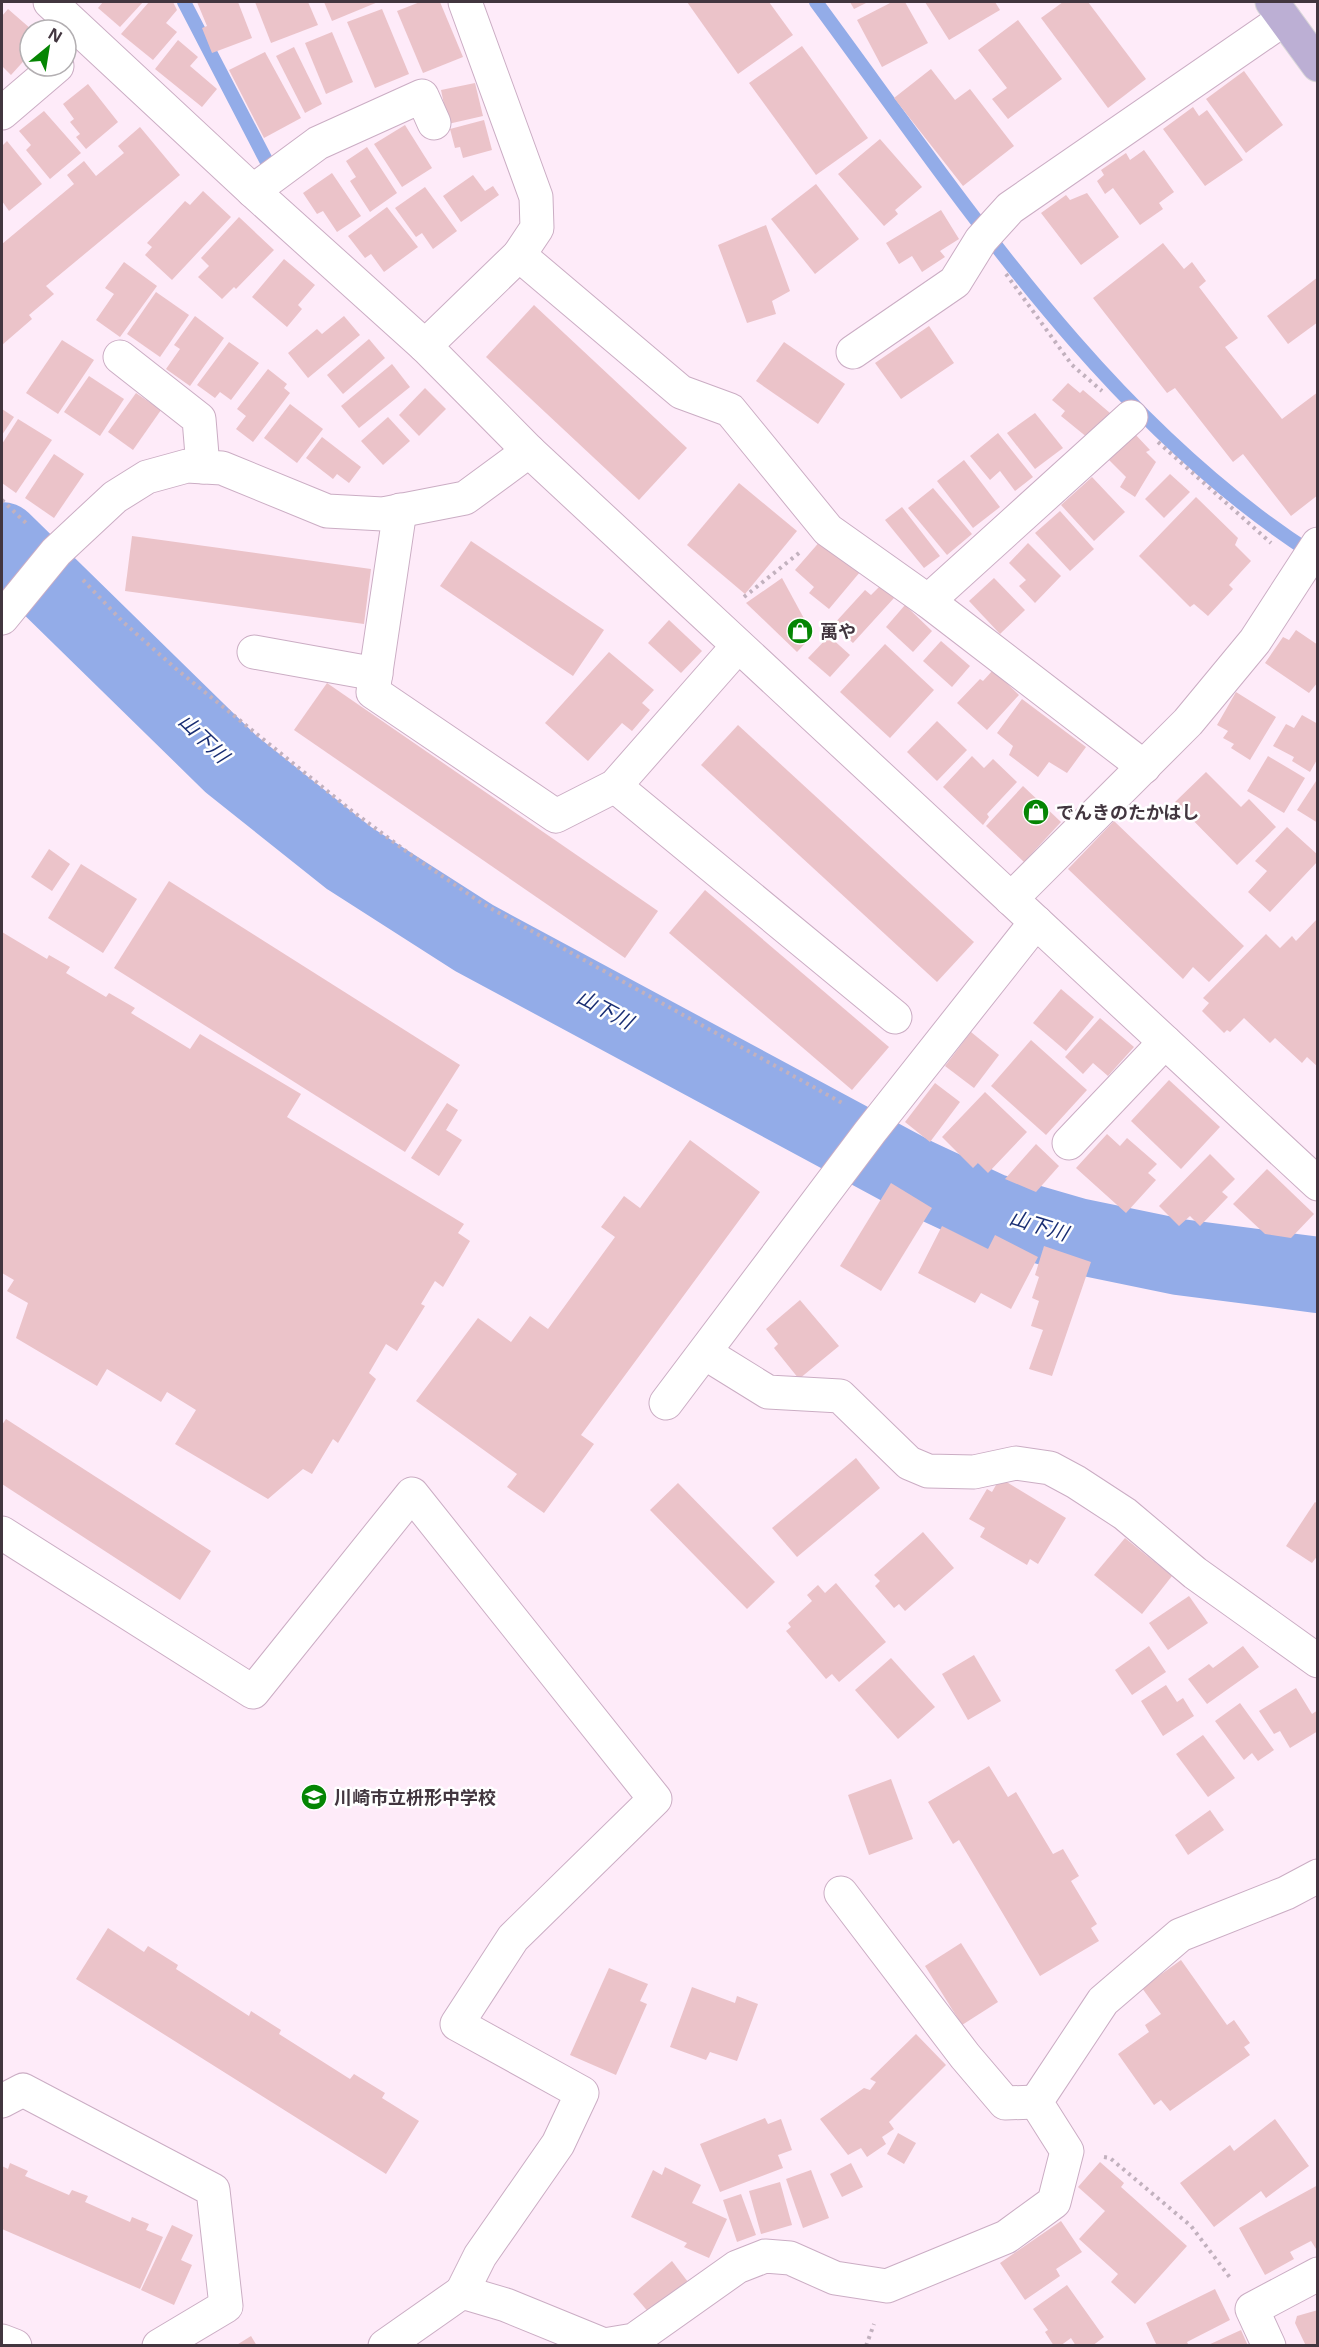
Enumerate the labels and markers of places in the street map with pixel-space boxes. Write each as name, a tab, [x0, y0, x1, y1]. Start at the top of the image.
shop icon: 萬や	[785, 616, 815, 646]
place label: 萬や	[820, 619, 856, 643]
shop icon: でんきのたかはし	[1021, 797, 1051, 827]
place label: でんきのたかはし	[1056, 800, 1199, 824]
school or university icon: 川崎市立枡形中学校	[299, 1782, 329, 1812]
place label: 川崎市立枡形中学校	[334, 1785, 496, 1809]

